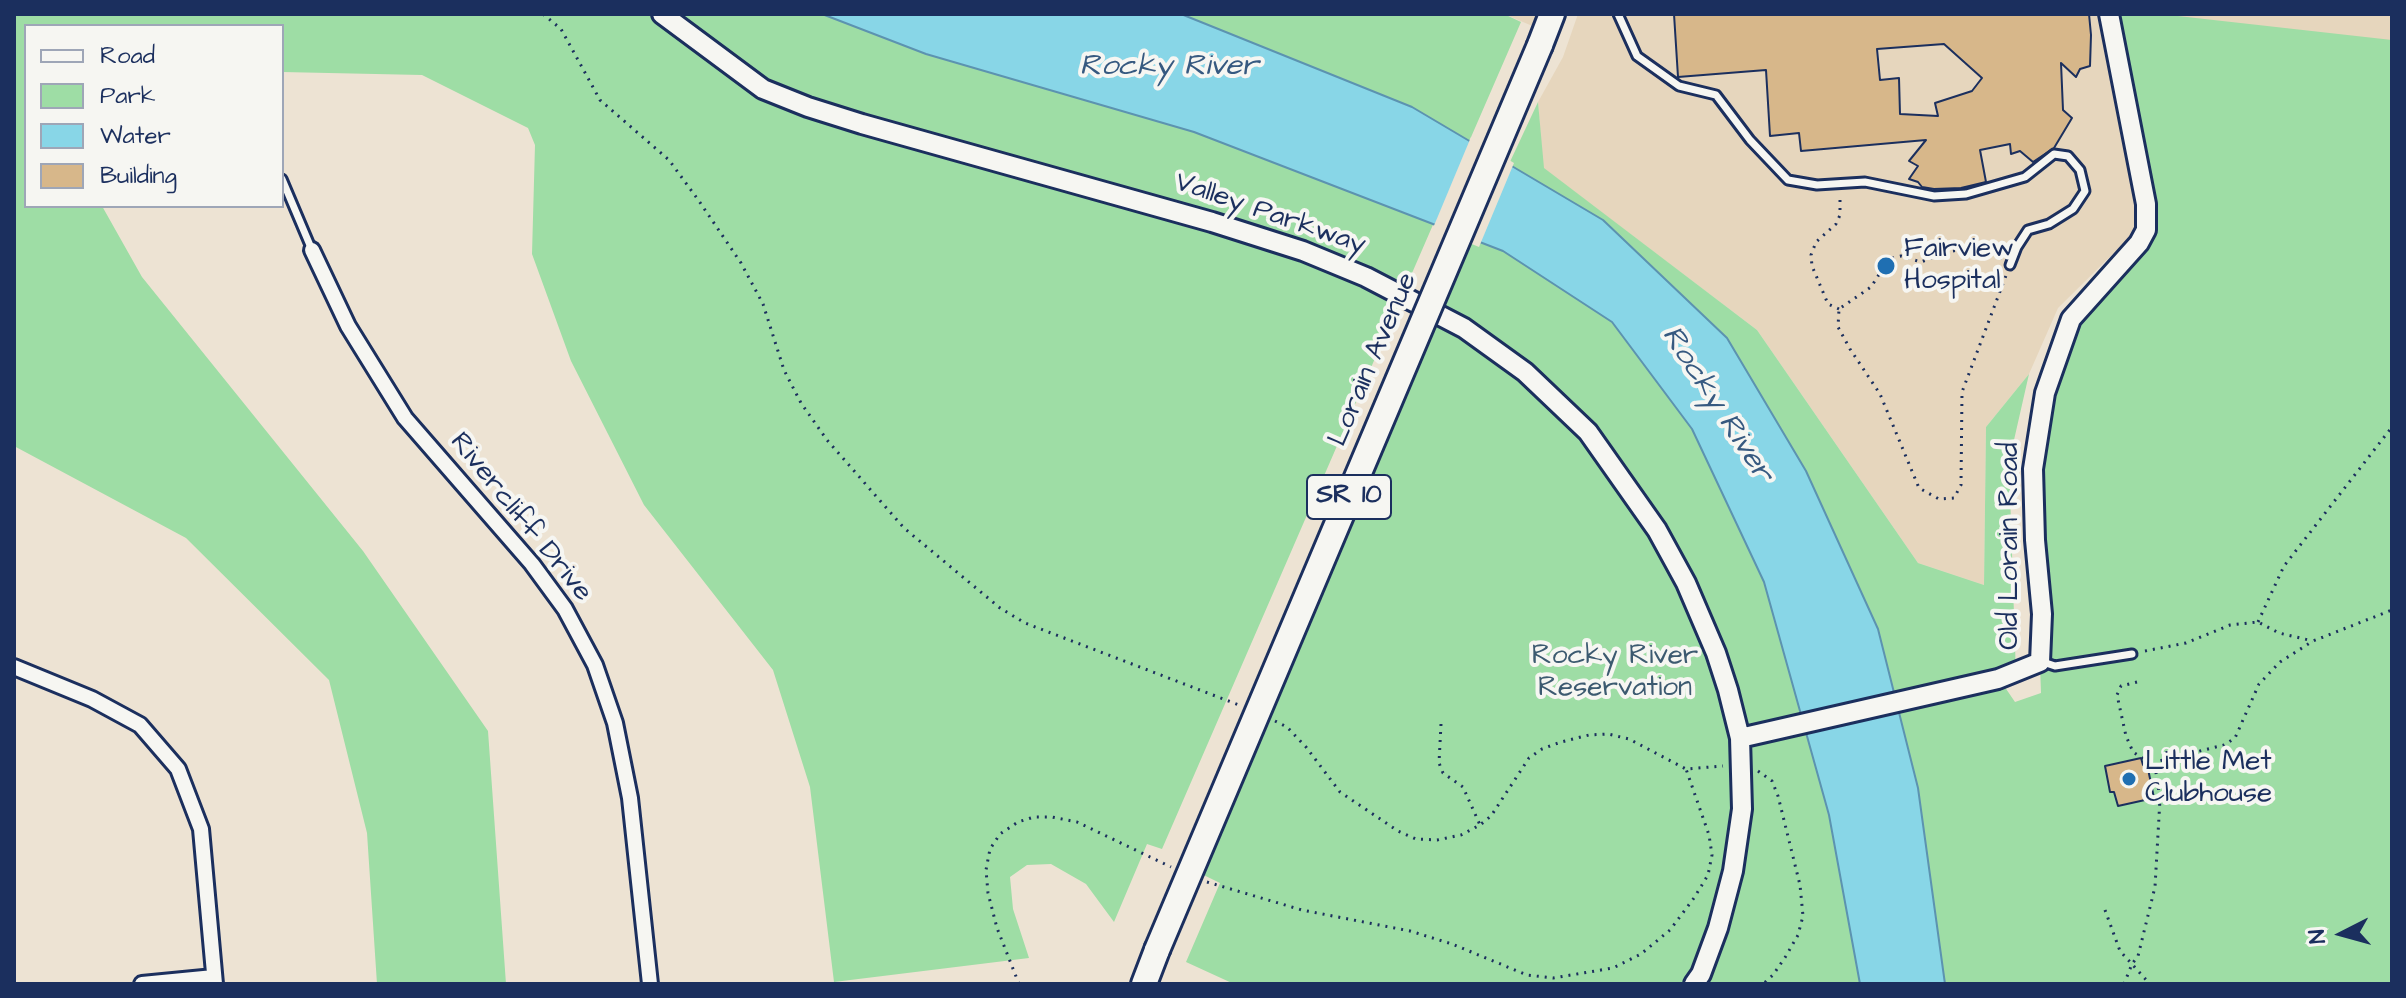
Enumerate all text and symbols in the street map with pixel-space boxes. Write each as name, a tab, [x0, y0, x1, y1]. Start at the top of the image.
legend	[24, 24, 284, 208]
text: Road	[100, 39, 155, 73]
water label: Rocky River	[1080, 50, 1258, 86]
text: Park	[100, 79, 156, 113]
text: Water	[100, 119, 171, 153]
text: Building	[100, 159, 177, 193]
street label: Valley Parkway	[1170, 167, 1370, 263]
place label: Fairview Hospital	[1904, 233, 2014, 299]
marker: Fairview Hospital	[1875, 255, 1897, 277]
street label: Lorain Avenue	[1322, 268, 1426, 452]
water label: Rocky River	[1652, 320, 1780, 490]
street label: Rivercliff Drive	[442, 427, 598, 609]
street label: Old Lorain Road	[1994, 442, 2028, 650]
road number: SR 10	[1307, 475, 1391, 519]
park label: Rocky River Reservation	[1532, 640, 1698, 706]
place label: Little Met Clubhouse	[2145, 746, 2272, 812]
marker: Little Met Clubhouse	[2120, 770, 2138, 788]
north arrow	[2302, 894, 2382, 974]
text: N	[2301, 928, 2334, 945]

